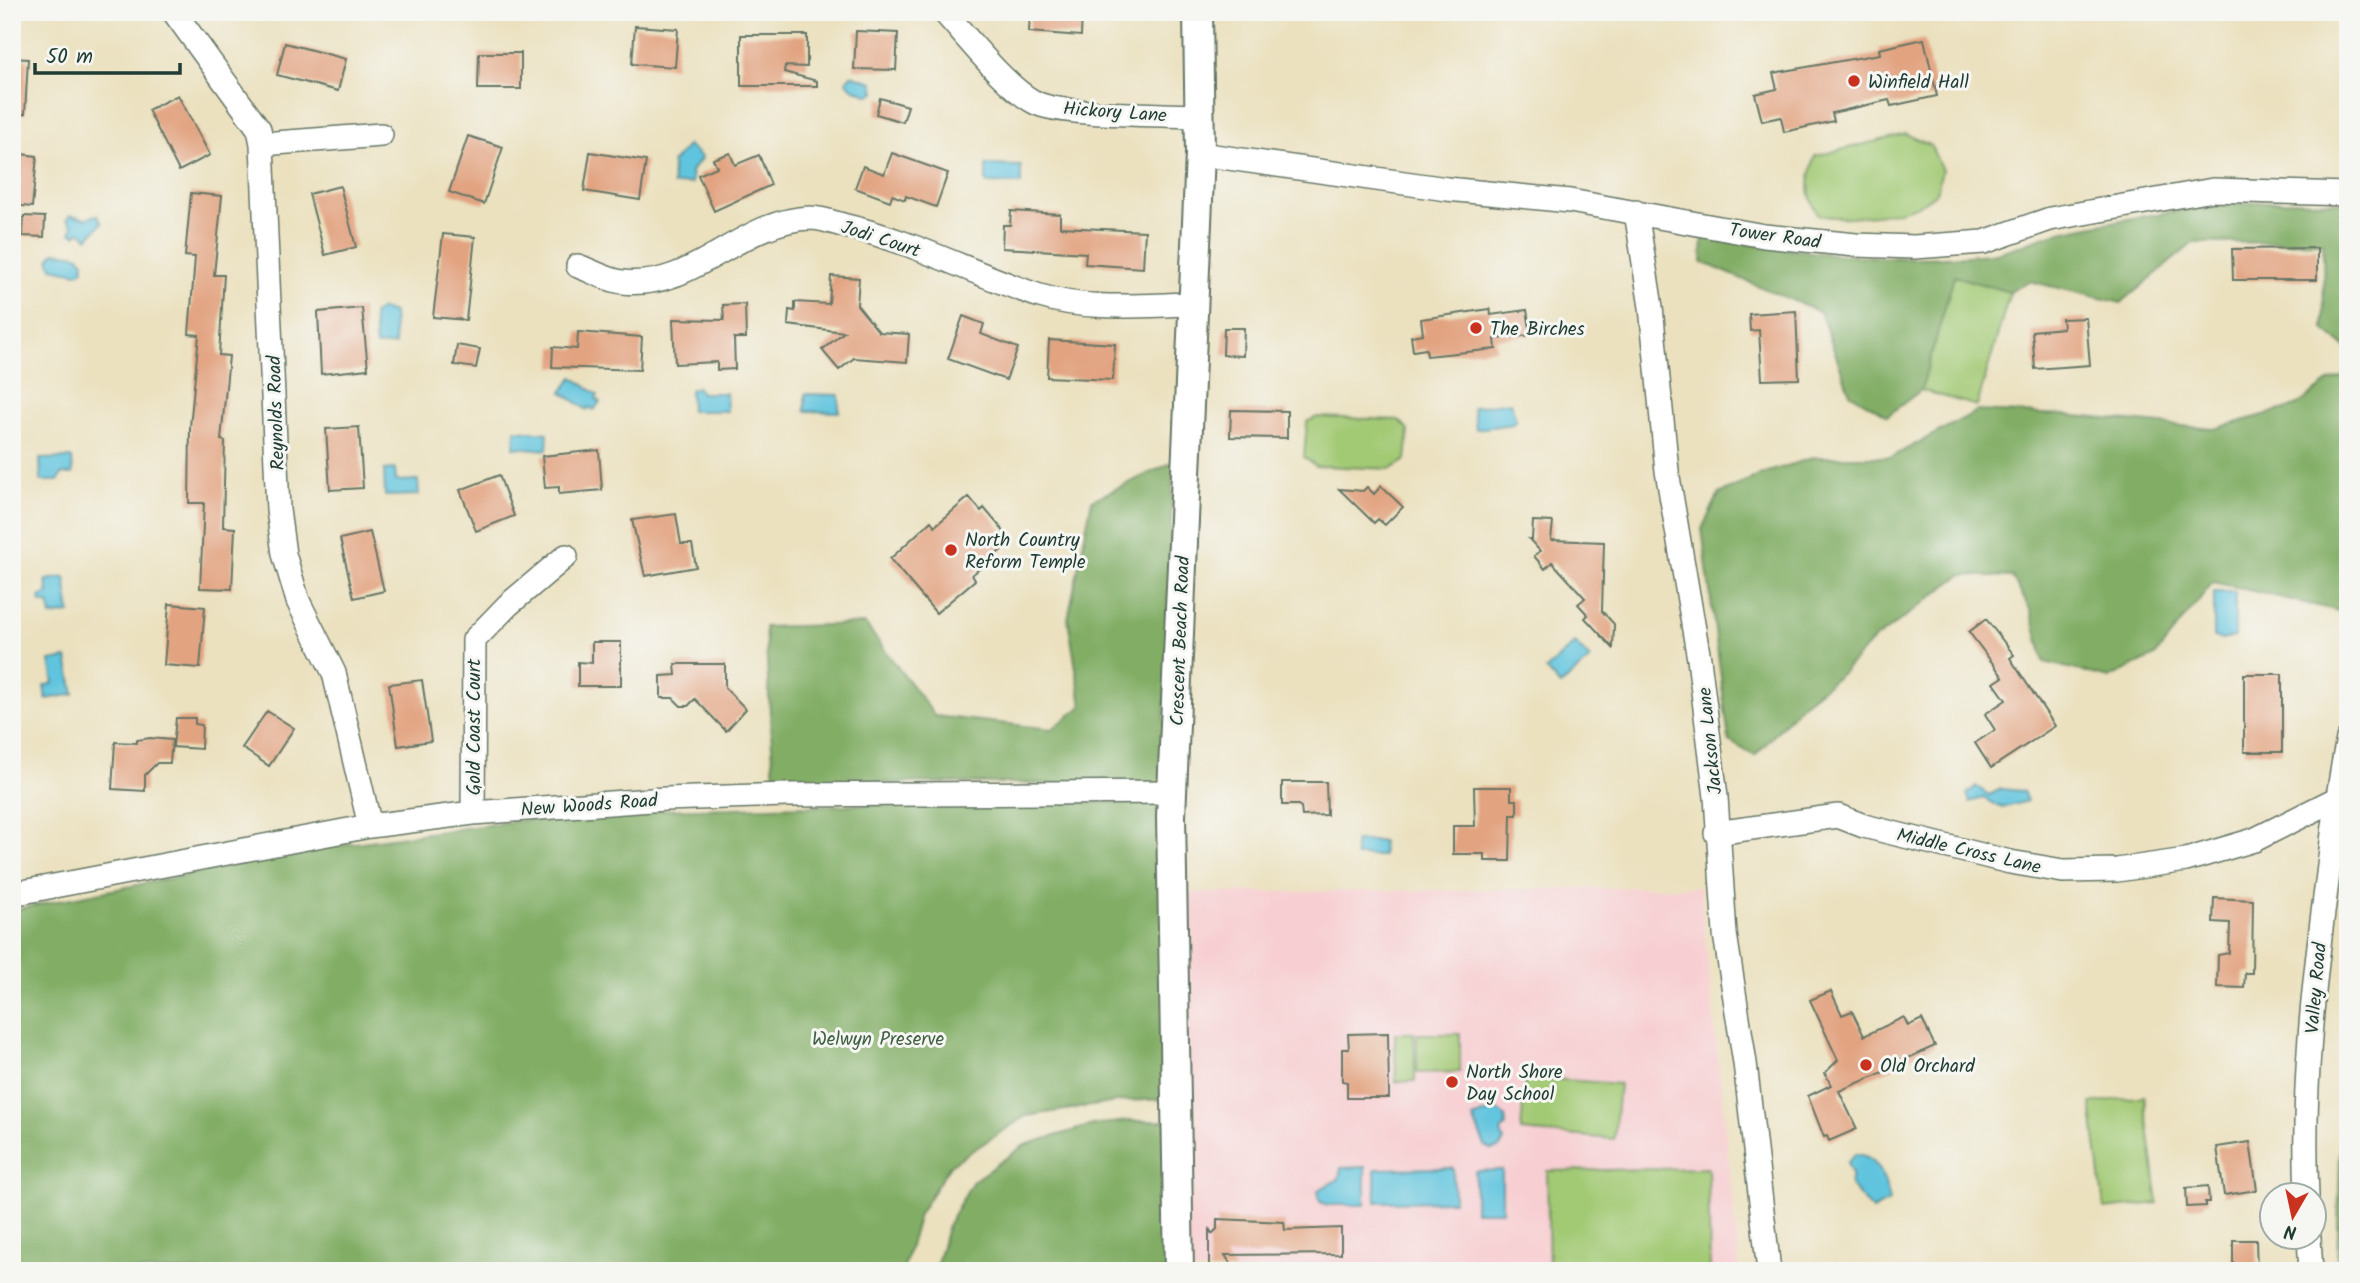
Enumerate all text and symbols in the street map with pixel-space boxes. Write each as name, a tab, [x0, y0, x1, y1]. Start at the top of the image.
scale bar	[35, 32, 180, 76]
text: 50 m	[46, 41, 93, 74]
place label: Winfield Hall	[1868, 68, 1969, 98]
marker: Winfield Hall	[1846, 73, 1862, 89]
street label: Hickory Lane	[1062, 94, 1168, 132]
street label: Jodi Court	[837, 213, 925, 267]
street label: Tower Road	[1727, 216, 1823, 258]
place label: The Birches	[1490, 315, 1585, 345]
marker: The Birches	[1468, 320, 1484, 336]
street label: Reynolds Road	[260, 354, 294, 471]
place label: North Country Reform Temple	[965, 526, 1086, 578]
marker: North Country Reform Temple	[943, 542, 959, 558]
street label: Crescent Beach Road	[1163, 555, 1199, 727]
street label: Gold Coast Court	[460, 658, 490, 795]
street label: Jackson Lane	[1690, 685, 1732, 796]
street label: New Woods Road	[520, 786, 659, 826]
street label: Middle Cross Lane	[1893, 821, 2044, 883]
street label: Valley Road	[2298, 941, 2336, 1035]
park label: Welwyn Preserve	[812, 1025, 945, 1055]
place label: Old Orchard	[1880, 1052, 1975, 1082]
marker: Old Orchard	[1858, 1057, 1874, 1073]
place label: North Shore Day School	[1466, 1058, 1563, 1110]
marker: North Shore Day School	[1444, 1074, 1460, 1090]
north arrow	[2258, 1182, 2328, 1252]
text: N	[2282, 1215, 2299, 1247]

